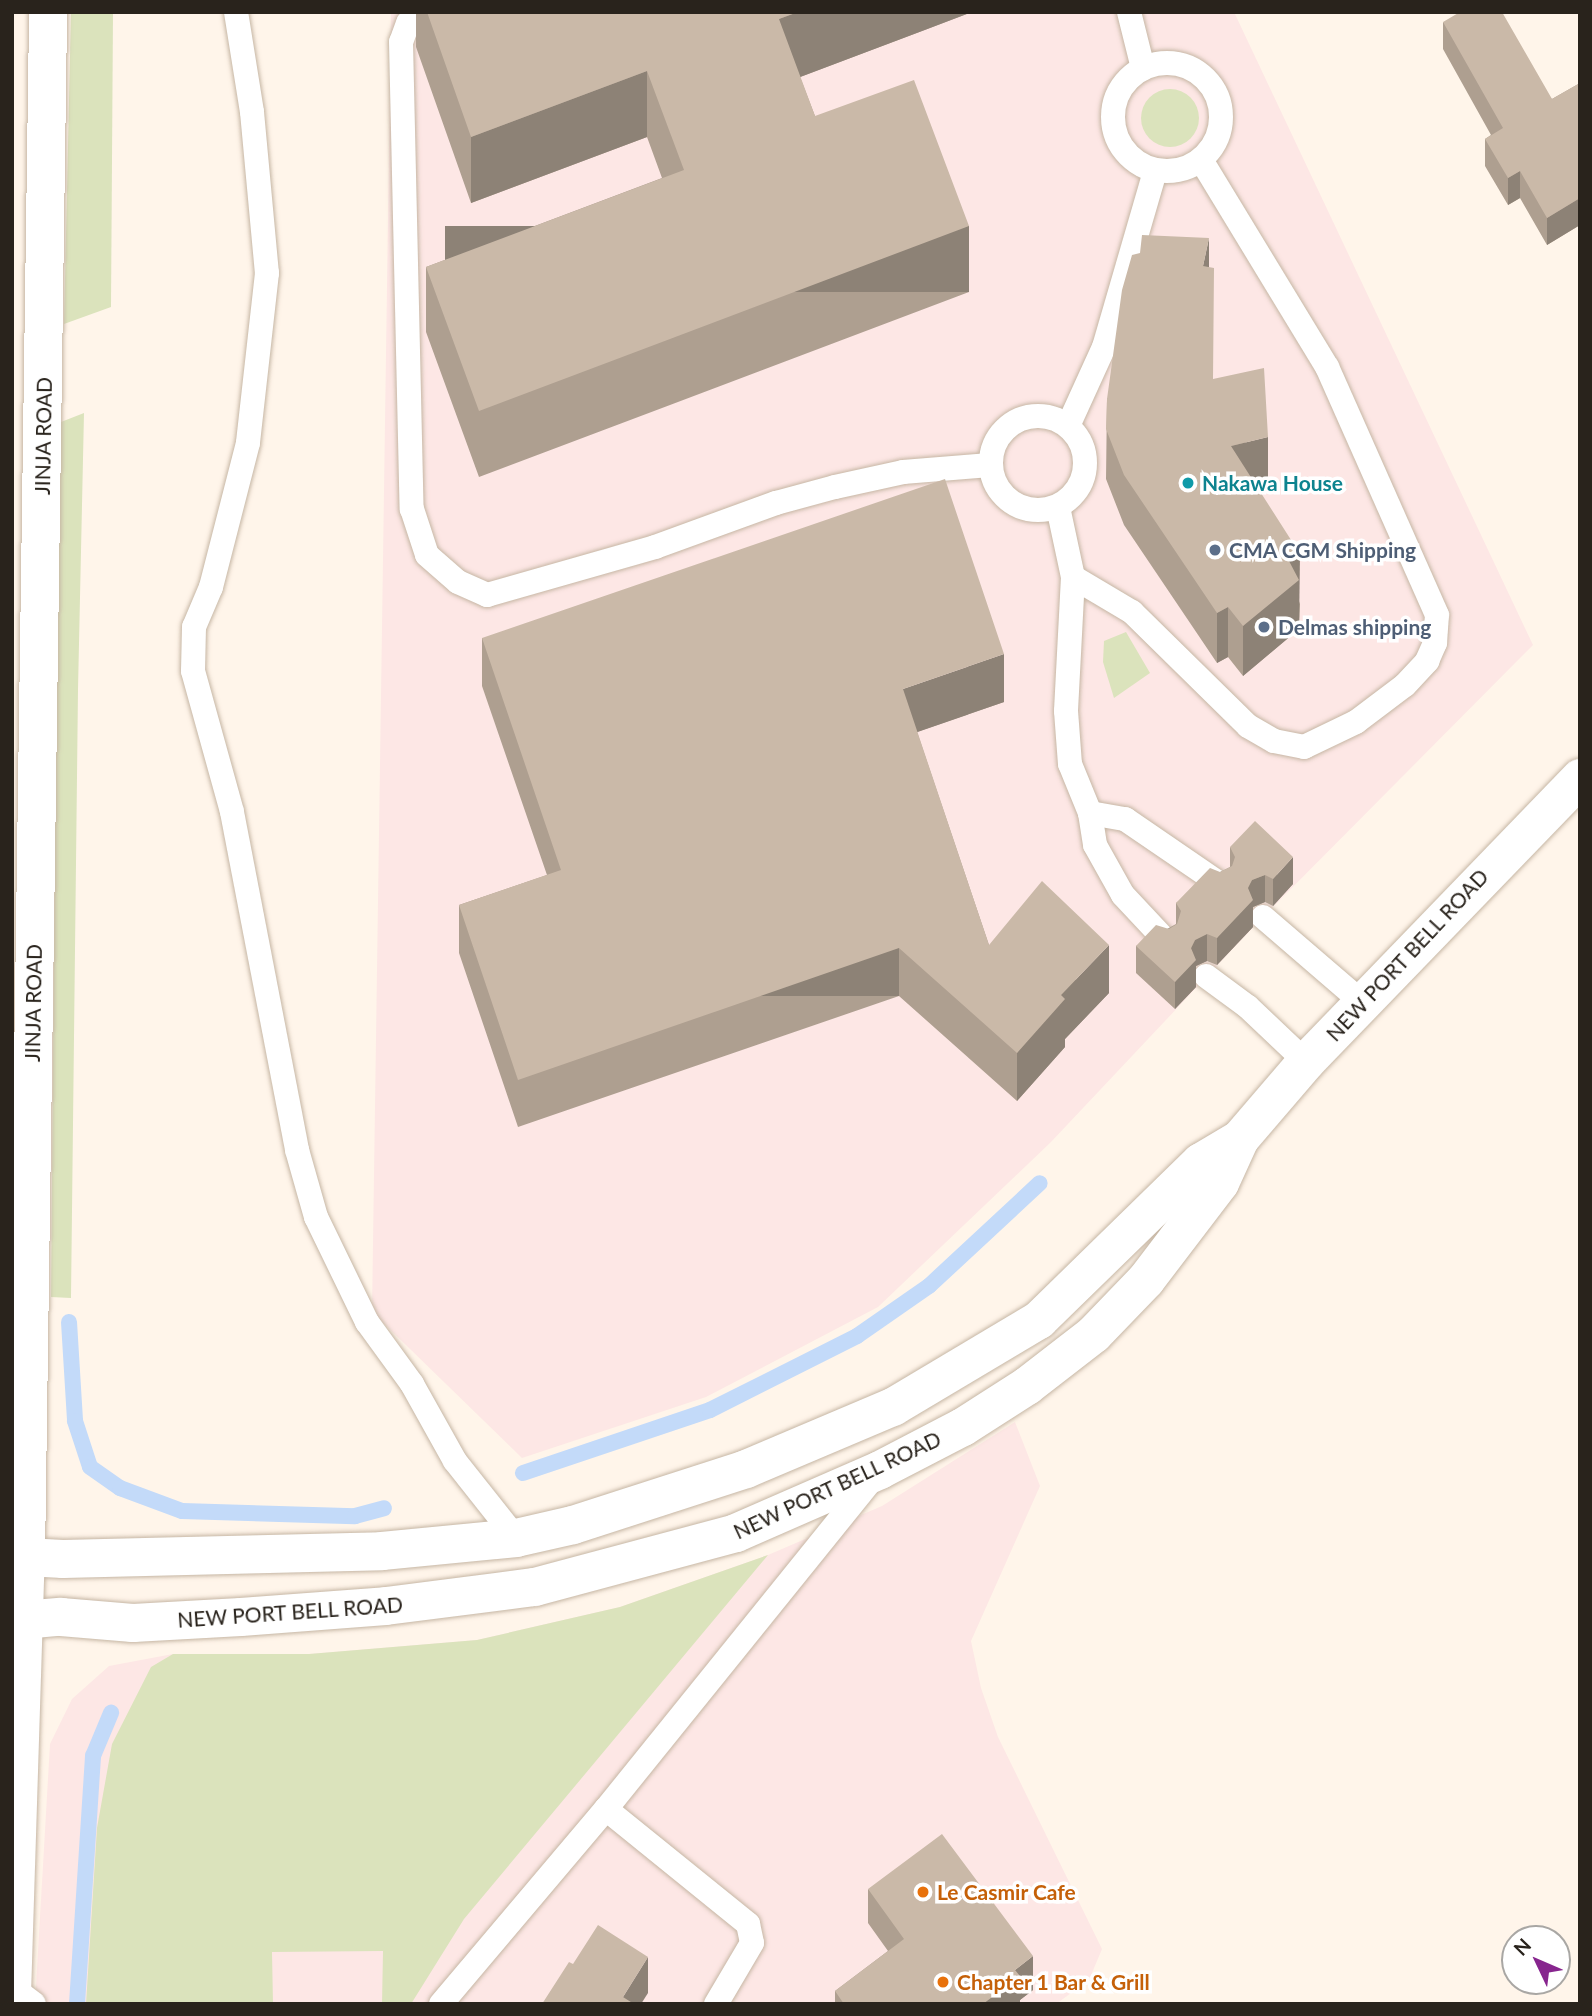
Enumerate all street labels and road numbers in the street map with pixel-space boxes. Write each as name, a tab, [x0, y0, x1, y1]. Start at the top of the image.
street label: JINJA ROAD	[29, 376, 57, 496]
street label: NEW PORT BELL ROAD	[1320, 863, 1494, 1047]
street label: JINJA ROAD	[19, 943, 47, 1063]
street label: NEW PORT BELL ROAD	[729, 1426, 945, 1544]
street label: NEW PORT BELL ROAD	[176, 1591, 404, 1633]

